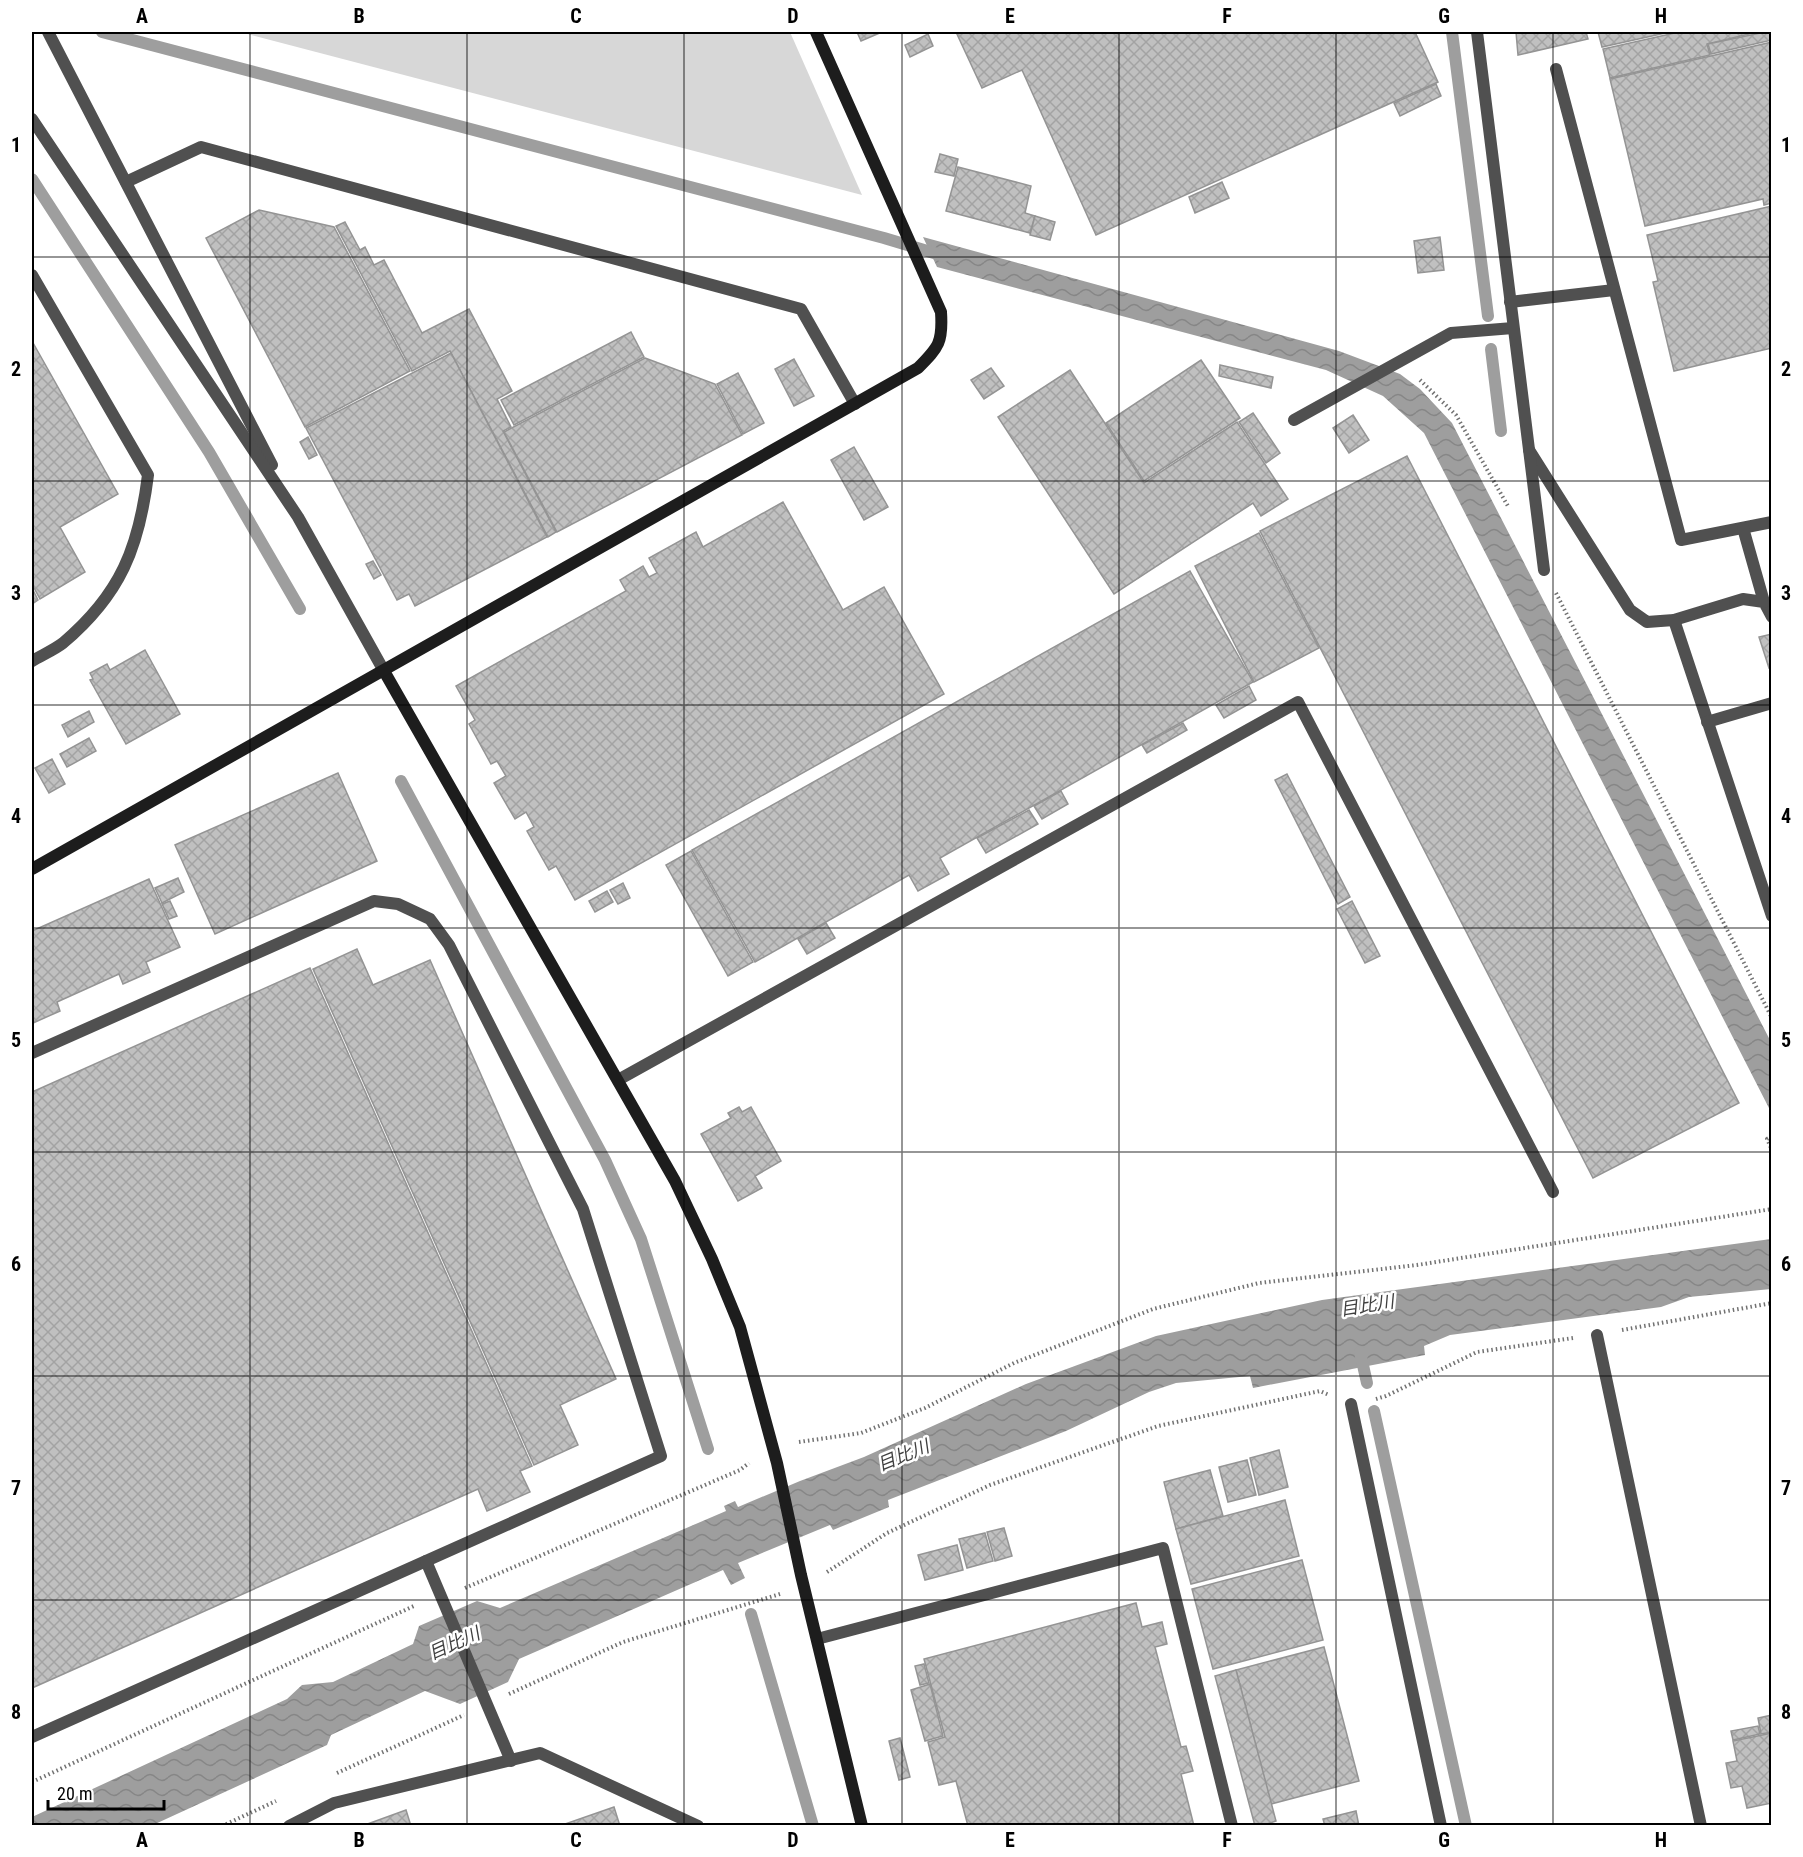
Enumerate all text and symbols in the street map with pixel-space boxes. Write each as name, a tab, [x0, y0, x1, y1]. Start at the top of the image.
text: A	[136, 4, 148, 28]
text: B	[353, 4, 365, 28]
text: C	[570, 4, 582, 28]
text: D	[787, 4, 799, 28]
text: E	[1005, 4, 1015, 28]
text: F	[1222, 4, 1232, 28]
text: G	[1438, 4, 1450, 28]
text: H	[1655, 4, 1667, 28]
text: 1	[11, 133, 21, 157]
text: 1	[1781, 133, 1791, 157]
text: 2	[11, 357, 21, 381]
text: 2	[1781, 357, 1791, 381]
text: 3	[11, 581, 21, 605]
text: 3	[1781, 581, 1791, 605]
text: 4	[11, 804, 21, 828]
text: 4	[1781, 804, 1791, 828]
text: 5	[11, 1028, 21, 1052]
text: 5	[1781, 1028, 1791, 1052]
text: 6	[11, 1252, 21, 1276]
text: 6	[1781, 1252, 1791, 1276]
water label: 目比川	[1339, 1290, 1397, 1320]
water label: 目比川	[874, 1434, 934, 1475]
text: 7	[11, 1476, 21, 1500]
text: 7	[1781, 1476, 1791, 1500]
water label: 目比川	[425, 1622, 485, 1664]
text: 8	[11, 1700, 21, 1724]
text: 8	[1781, 1700, 1791, 1724]
scale bar	[48, 1773, 164, 1811]
text: 20 m	[57, 1783, 92, 1804]
text: A	[136, 1828, 148, 1852]
text: B	[353, 1828, 365, 1852]
text: C	[570, 1828, 582, 1852]
text: D	[787, 1828, 799, 1852]
text: E	[1005, 1828, 1015, 1852]
text: F	[1222, 1828, 1232, 1852]
text: G	[1438, 1828, 1450, 1852]
text: H	[1655, 1828, 1667, 1852]

